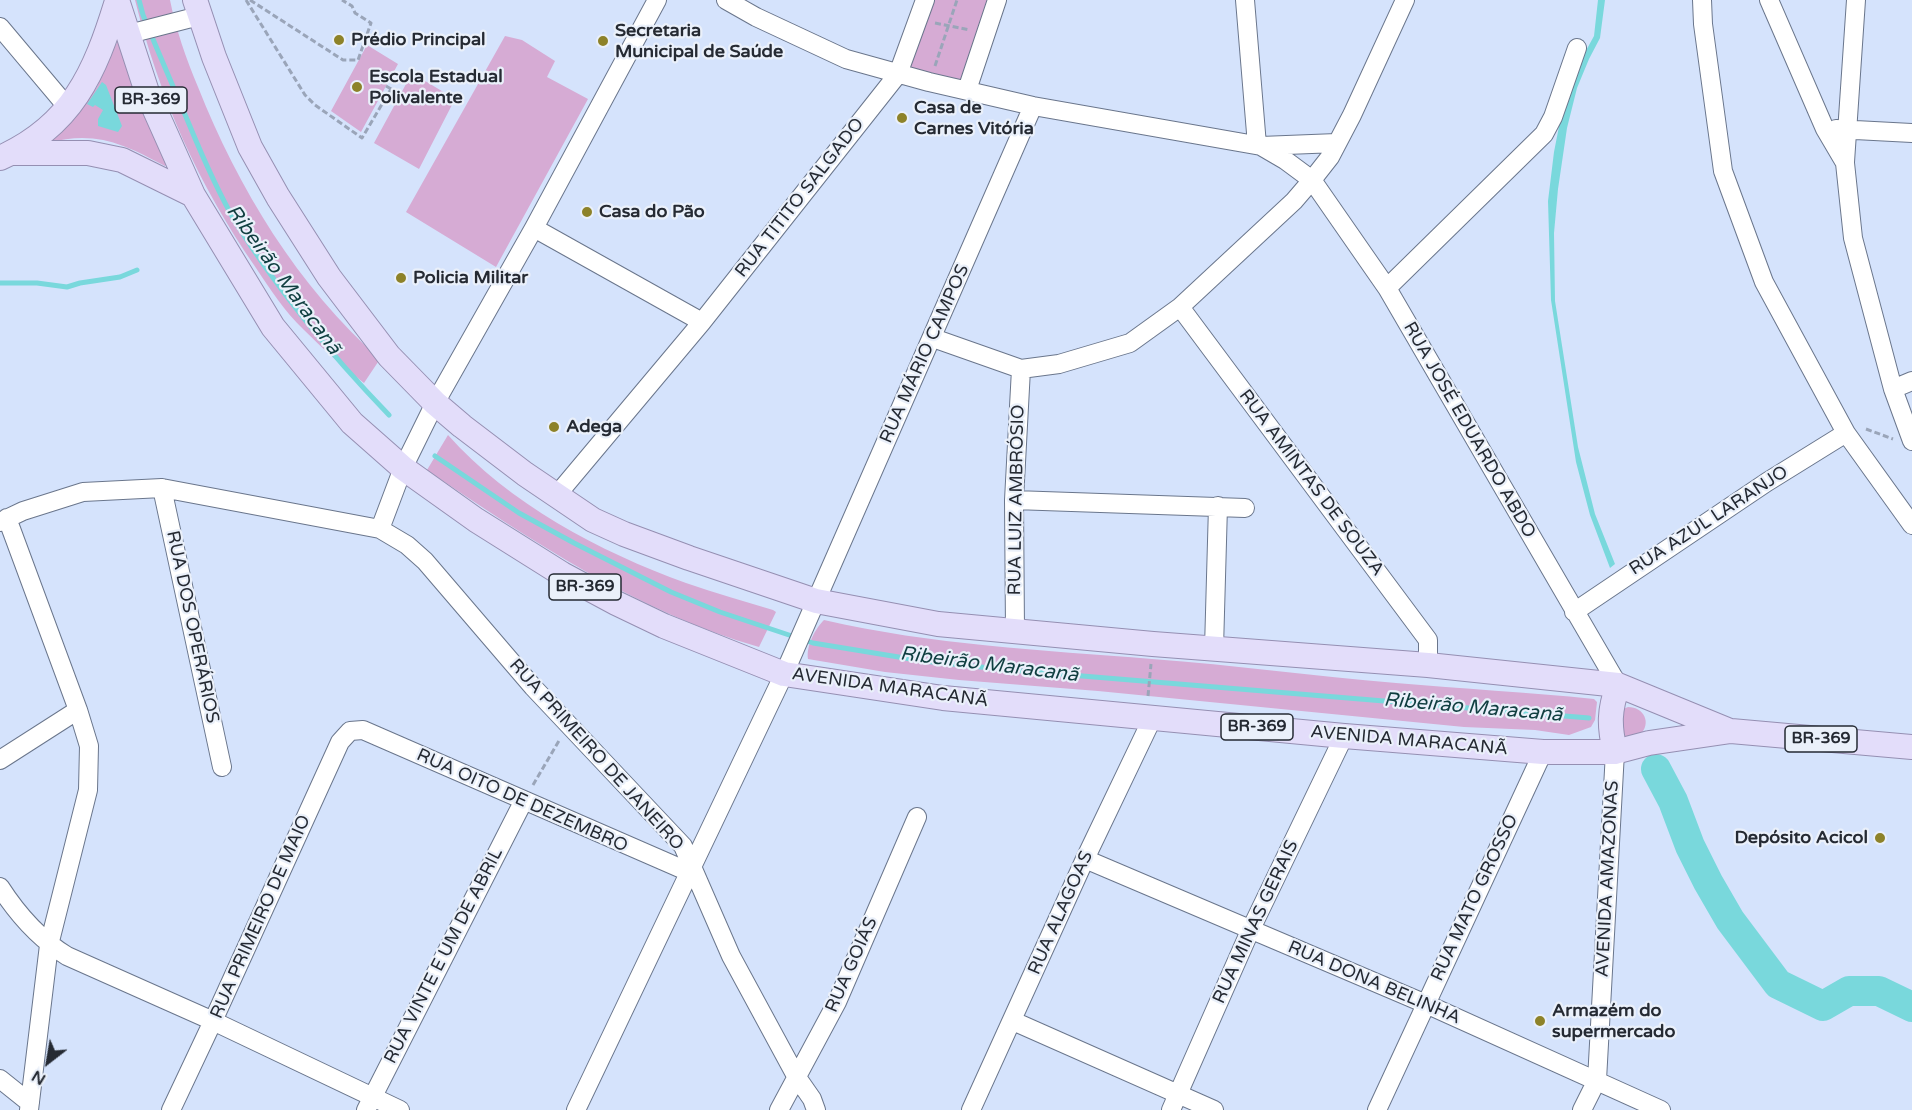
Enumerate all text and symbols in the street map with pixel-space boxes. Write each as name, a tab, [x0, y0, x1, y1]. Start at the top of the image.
place label: Secretaria Municipal de Saúde	[615, 20, 783, 63]
place label: Prédio Principal	[351, 29, 486, 51]
marker: Prédio Principal	[332, 33, 346, 47]
marker: Secretaria Municipal de Saúde	[596, 34, 610, 48]
place label: Escola Estadual Polivalente	[369, 66, 503, 109]
marker: Escola Estadual Polivalente	[350, 80, 364, 94]
road number: BR-369	[115, 87, 187, 113]
place label: Casa de Carnes Vitória	[914, 97, 1034, 140]
marker: Casa de Carnes Vitória	[895, 111, 909, 125]
street label: RUA TITITO SALGADO	[731, 114, 869, 282]
water label: Ribeirão Maracanã	[221, 200, 345, 360]
place label: Casa do Pão	[599, 201, 705, 223]
marker: Casa do Pão	[580, 205, 594, 219]
street label: RUA MÁRIO CAMPOS	[876, 261, 974, 447]
place label: Policia Militar	[413, 267, 528, 289]
marker: Policia Militar	[394, 271, 408, 285]
street label: RUA JOSÉ EDUARDO ABDO	[1398, 318, 1540, 542]
street label: RUA AMINTAS DE SOUZA	[1234, 386, 1388, 580]
street label: RUA LUIZ AMBRÓSIO	[1005, 404, 1029, 596]
place label: Adega	[566, 416, 622, 438]
marker: Adega	[547, 420, 561, 434]
street label: RUA AZUL LARANJO	[1626, 462, 1792, 580]
street label: RUA DOS OPERÁRIOS	[161, 529, 223, 725]
road number: BR-369	[549, 574, 621, 600]
water label: Ribeirão Maracanã	[899, 642, 1079, 688]
street label: RUA PRIMEIRO DE JANEIRO	[504, 655, 688, 855]
street label: AVENIDA MARACANÃ	[790, 664, 990, 712]
water label: Ribeirão Maracanã	[1383, 688, 1563, 728]
road number: BR-369	[1221, 714, 1293, 740]
street label: AVENIDA MARACANÃ	[1309, 722, 1509, 760]
road number: BR-369	[1785, 726, 1857, 752]
street label: RUA OITO DE DEZEMBRO	[413, 745, 631, 857]
street label: AVENIDA AMAZONAS	[1592, 780, 1624, 978]
street label: RUA MATO GROSSO	[1427, 811, 1523, 985]
street label: RUA PRIMEIRO DE MAIO	[206, 812, 316, 1022]
place label: Depósito Acicol	[1735, 827, 1868, 849]
marker: Depósito Acicol	[1873, 831, 1887, 845]
street label: RUA MINAS GERAIS	[1209, 837, 1303, 1007]
street label: RUA VINTE E UM DE ABRIL	[380, 845, 508, 1067]
street label: RUA ALAGOAS	[1024, 848, 1098, 978]
street label: RUA GOIÁS	[821, 914, 883, 1016]
street label: RUA DONA BELINHA	[1284, 937, 1464, 1029]
place label: Armazém do supermercado	[1552, 1000, 1675, 1042]
marker: Armazém do supermercado	[1533, 1014, 1547, 1028]
north arrow	[18, 1032, 78, 1092]
text: N	[28, 1066, 49, 1089]

